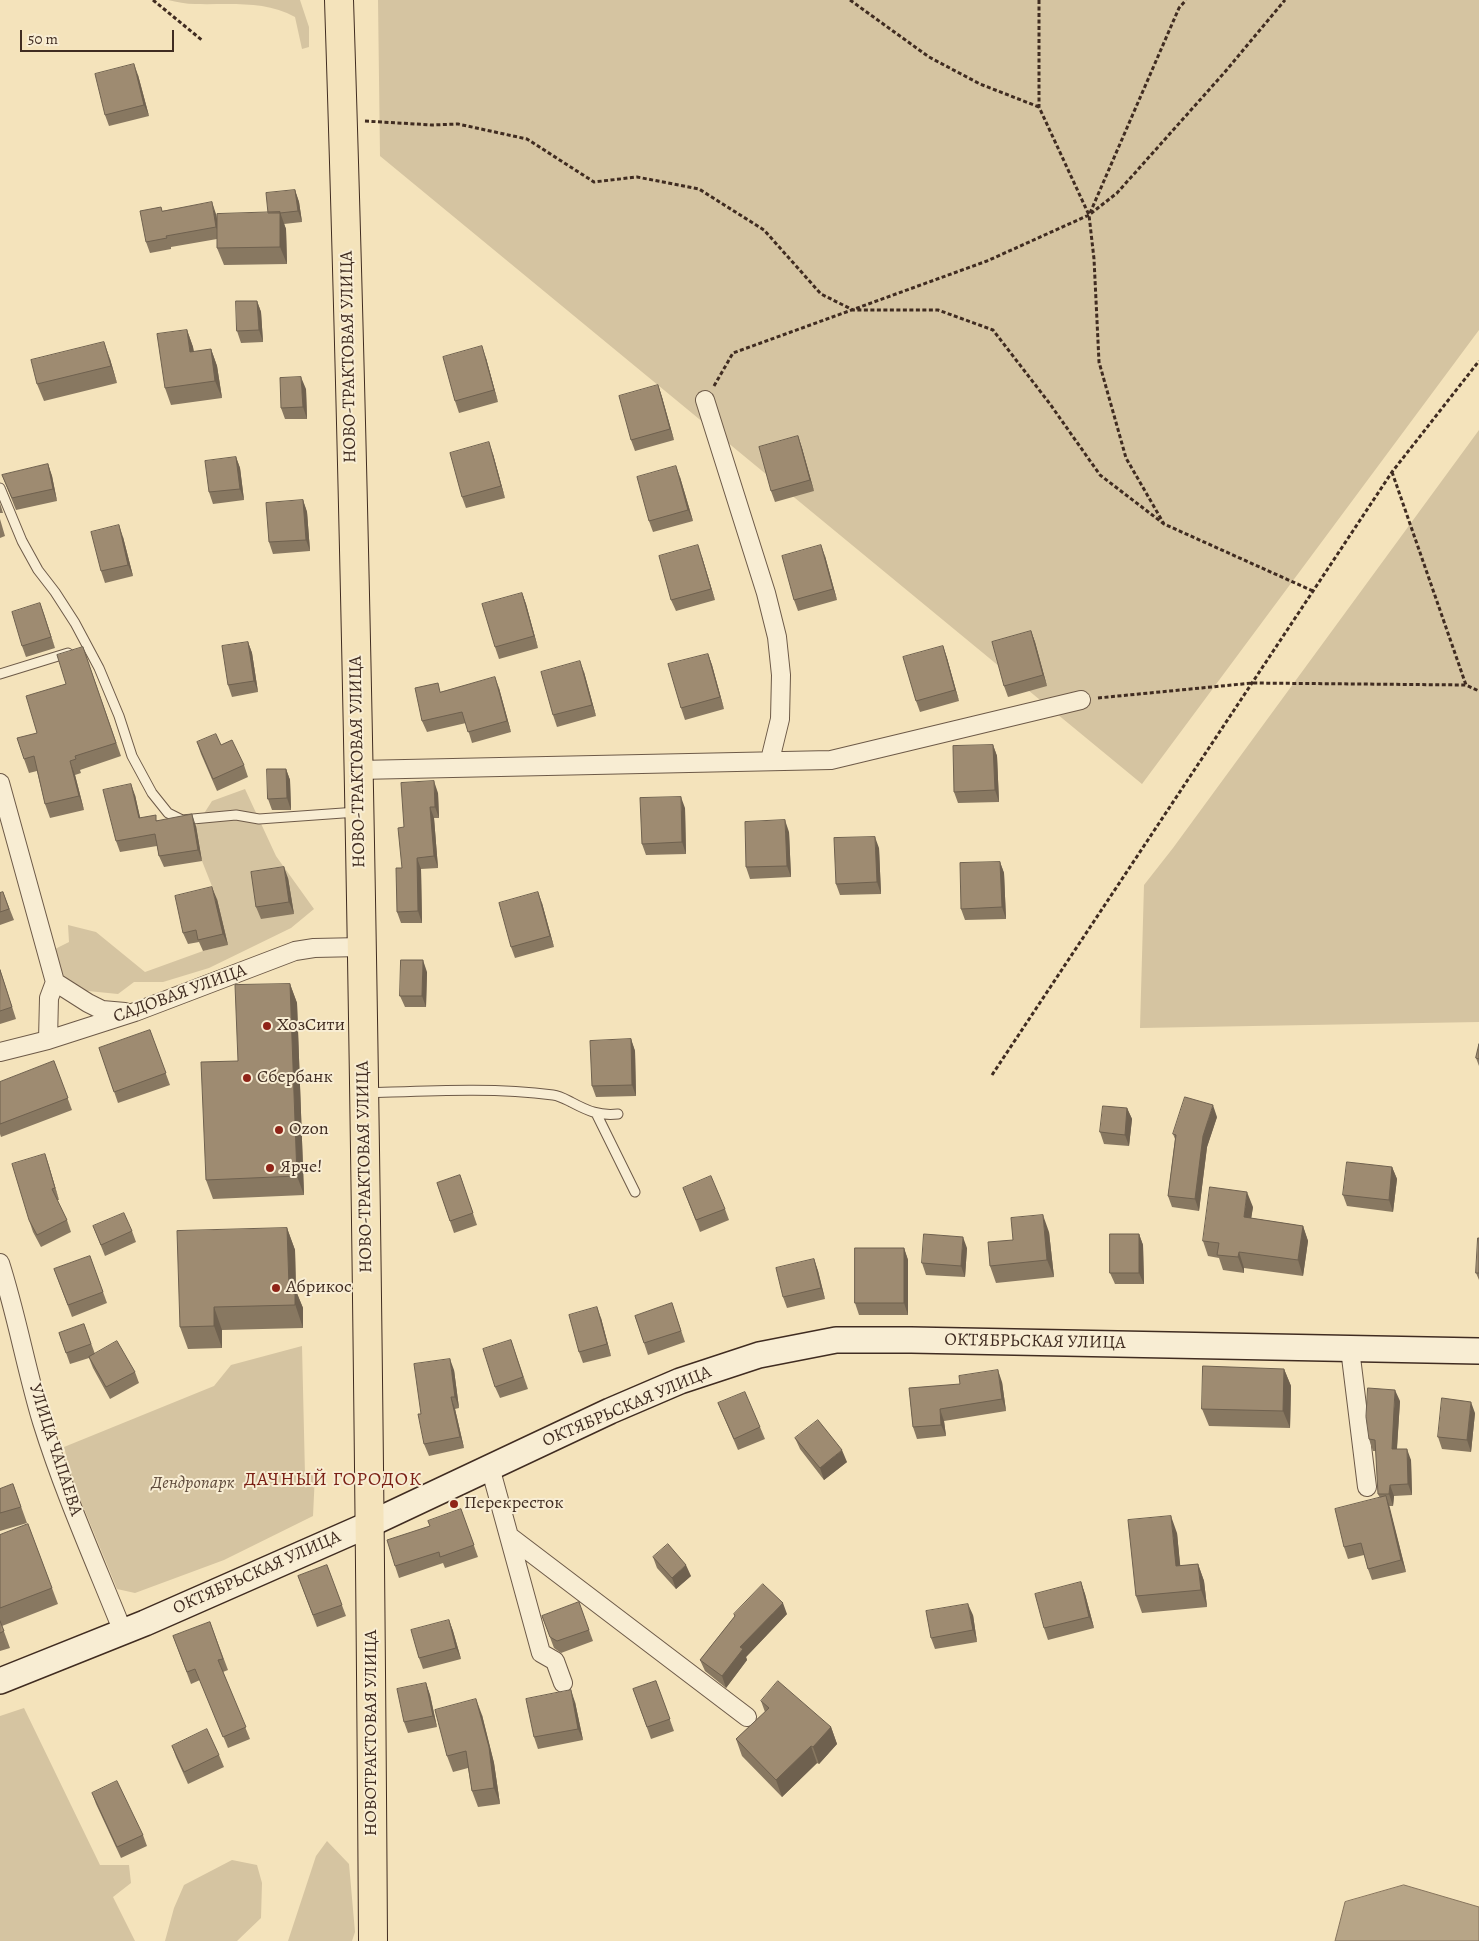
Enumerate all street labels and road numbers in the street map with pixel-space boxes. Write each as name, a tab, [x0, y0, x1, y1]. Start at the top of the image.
street label: НОВО-ТРАКТОВАЯ УЛИЦА	[336, 251, 362, 463]
street label: НОВО-ТРАКТОВАЯ УЛИЦА	[345, 656, 371, 868]
street label: САДОВАЯ УЛИЦА	[110, 960, 250, 1028]
street label: НОВО-ТРАКТОВАЯ УЛИЦА	[352, 1061, 378, 1273]
street label: ОКТЯБРЬСКАЯ УЛИЦА	[944, 1330, 1126, 1354]
street label: ОКТЯБРЬСКАЯ УЛИЦА	[539, 1362, 715, 1452]
street label: УЛИЦА ЧАПАЕВА	[23, 1381, 87, 1519]
street label: ОКТЯБРЬСКАЯ УЛИЦА	[170, 1526, 344, 1620]
street label: НОВОТРАКТОВАЯ УЛИЦА	[361, 1630, 383, 1836]

